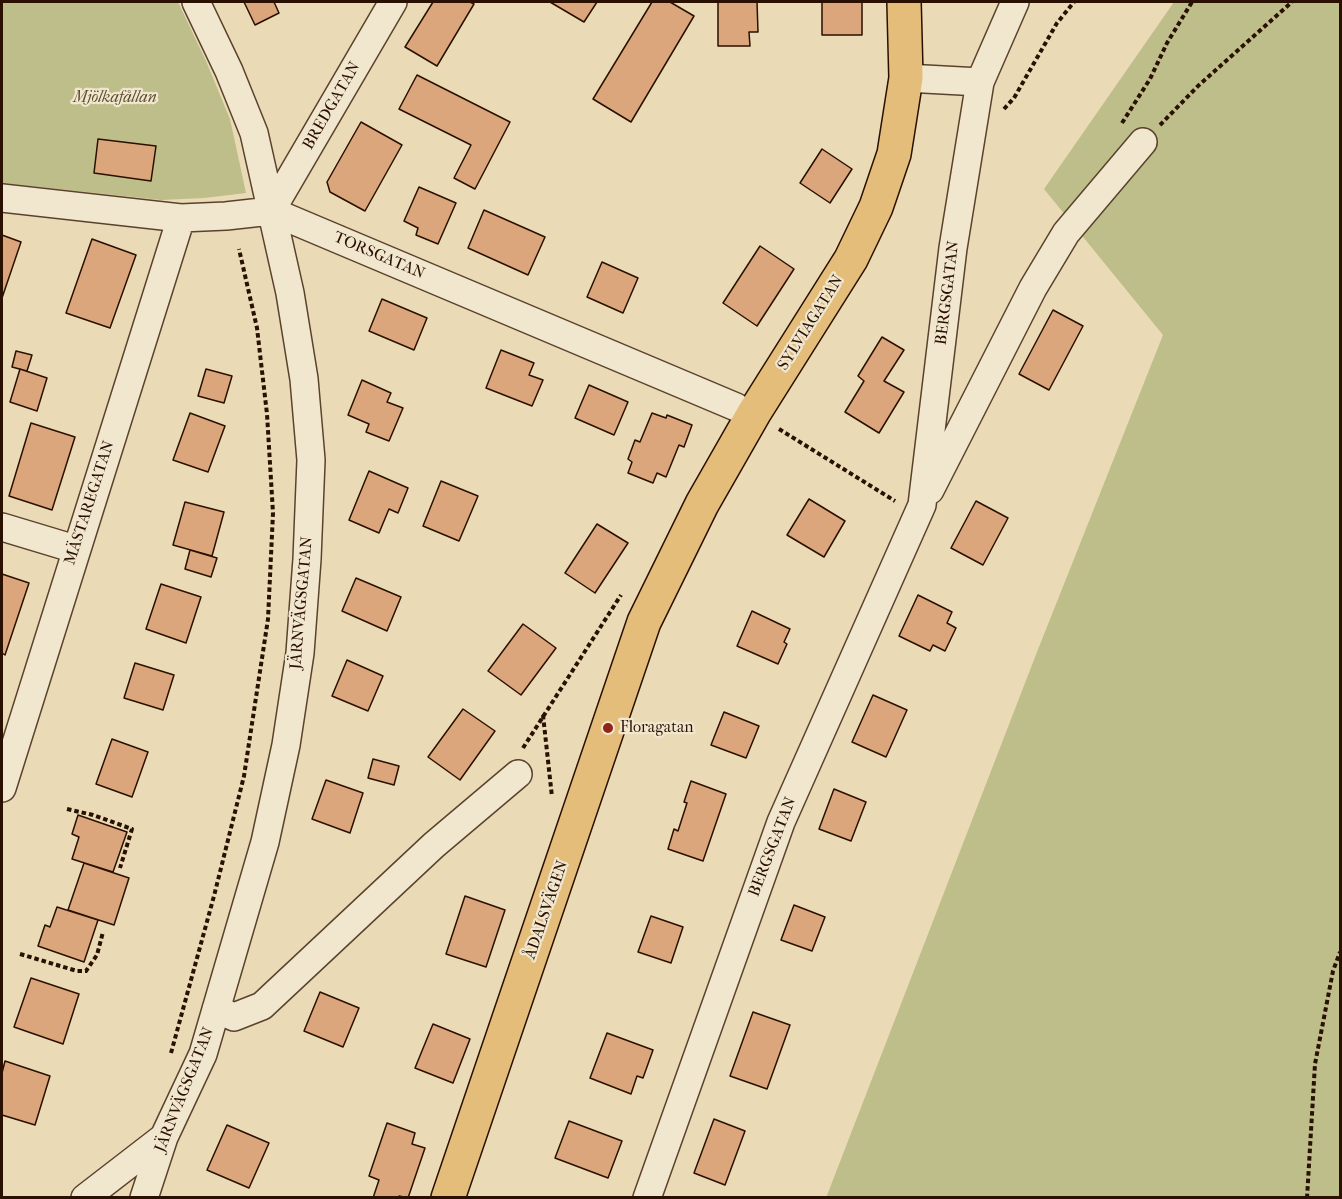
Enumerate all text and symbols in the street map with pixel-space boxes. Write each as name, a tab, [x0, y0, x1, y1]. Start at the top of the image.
street label: BREDGATAN	[299, 59, 365, 153]
park label: Mjölkafållan	[73, 88, 157, 108]
street label: TORSGATAN	[330, 228, 428, 284]
street label: BERGSGATAN	[932, 240, 964, 346]
street label: SYLVIAGATAN	[774, 272, 848, 374]
street label: MÄSTAREGATAN	[61, 438, 119, 568]
street label: JÄRNVÄGSGATAN	[287, 536, 317, 670]
place label: Floragatan	[620, 718, 694, 738]
marker: Floragatan	[601, 721, 615, 735]
street label: BERGSGATAN	[745, 795, 801, 899]
street label: ÅDALSVÄGEN	[521, 858, 573, 962]
street label: JÄRNVÄGSGATAN	[151, 1025, 219, 1155]

